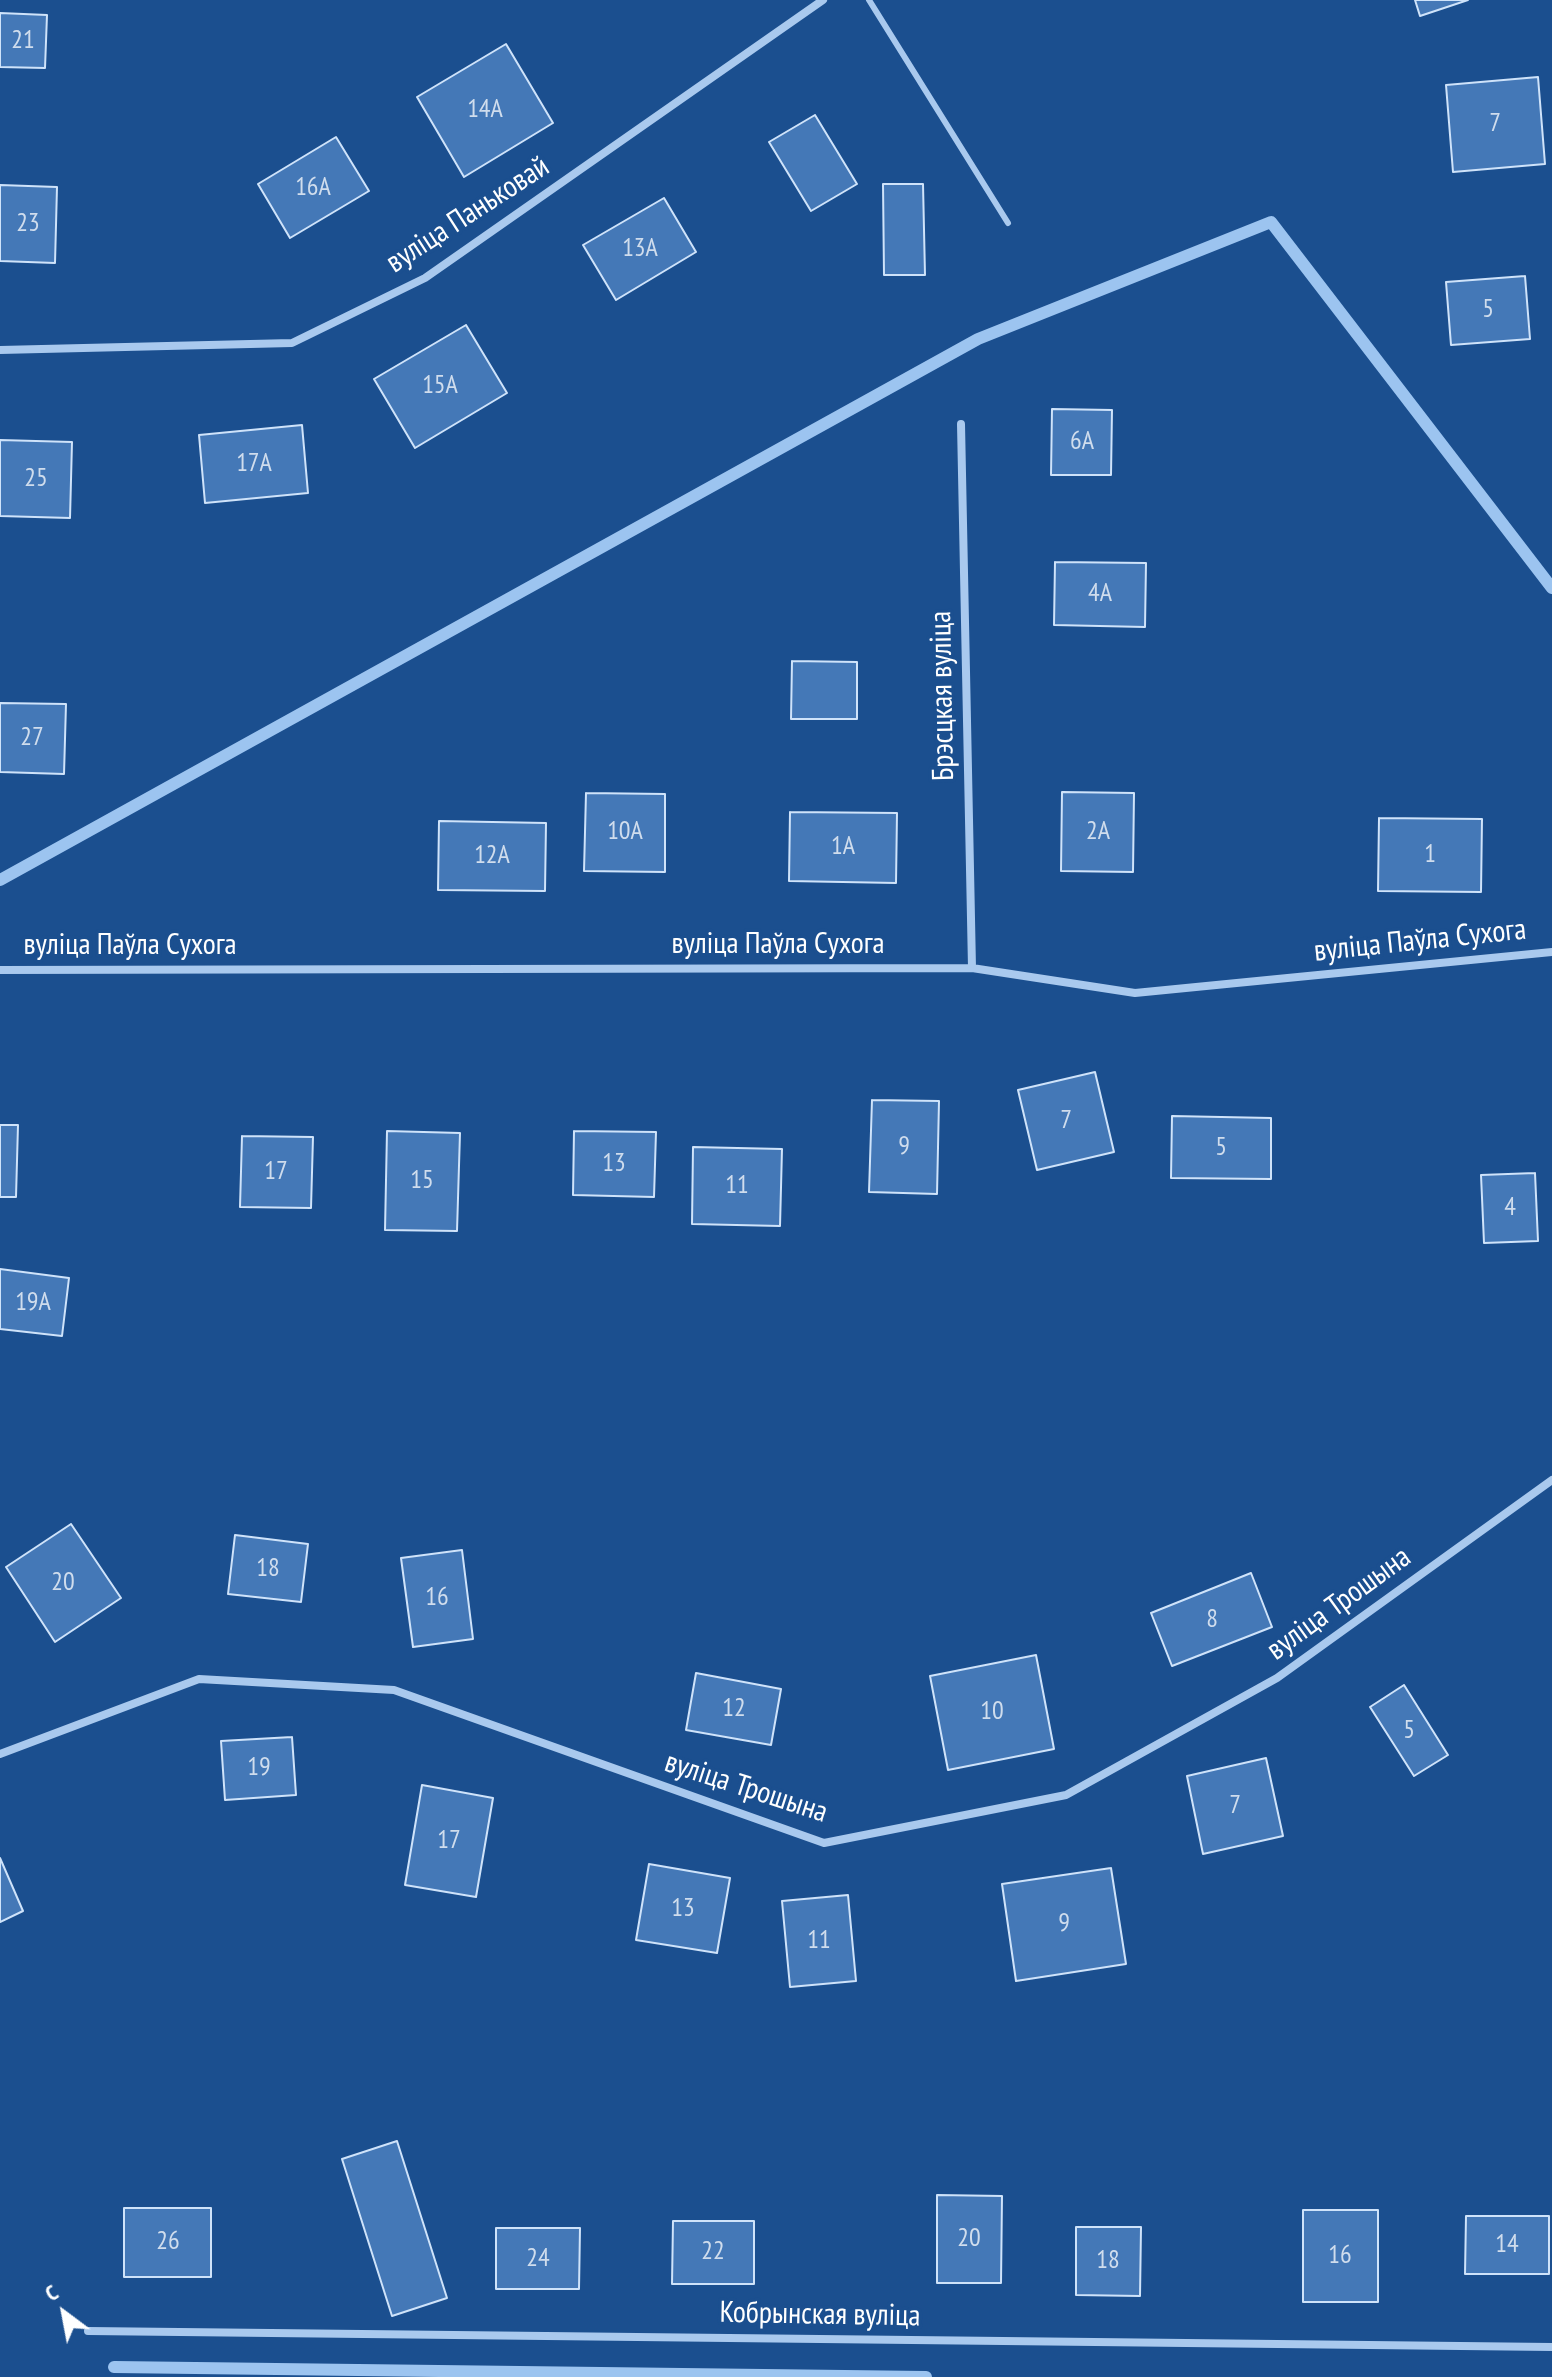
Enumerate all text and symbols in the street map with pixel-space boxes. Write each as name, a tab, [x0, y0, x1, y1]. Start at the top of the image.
house number: 21	[11, 25, 35, 57]
house number: 14А	[467, 94, 503, 126]
house number: 7	[1489, 108, 1501, 140]
street label: вуліца Паньковай	[380, 149, 556, 281]
house number: 16А	[295, 172, 331, 204]
house number: 23	[16, 208, 40, 240]
house number: 13А	[622, 233, 658, 265]
house number: 5	[1482, 294, 1494, 326]
house number: 15А	[422, 370, 458, 402]
house number: 6А	[1070, 426, 1094, 458]
house number: 17А	[236, 448, 272, 480]
house number: 25	[24, 463, 48, 495]
house number: 4А	[1088, 578, 1112, 610]
street label: Брэсцкая вуліца	[924, 611, 962, 781]
house number: 27	[20, 722, 44, 754]
house number: 10А	[607, 816, 643, 848]
house number: 2А	[1086, 816, 1110, 848]
house number: 1А	[831, 831, 855, 863]
house number: 1	[1424, 839, 1436, 871]
house number: 12А	[474, 840, 510, 872]
street label: вуліца Паўла Сухога	[1312, 912, 1528, 970]
street label: вуліца Паўла Сухога	[671, 926, 885, 962]
street label: вуліца Паўла Сухога	[23, 927, 237, 963]
house number: 7	[1060, 1105, 1072, 1137]
house number: 9	[898, 1131, 910, 1163]
house number: 5	[1215, 1132, 1227, 1164]
house number: 13	[602, 1148, 626, 1180]
house number: 17	[264, 1156, 288, 1188]
house number: 15	[410, 1165, 434, 1197]
house number: 11	[725, 1170, 749, 1202]
house number: 4	[1504, 1192, 1516, 1224]
house number: 19А	[15, 1287, 51, 1319]
street label: вуліца Трошына	[1260, 1540, 1418, 1668]
house number: 18	[256, 1553, 280, 1585]
house number: 20	[51, 1567, 75, 1599]
house number: 16	[425, 1582, 449, 1614]
house number: 8	[1206, 1604, 1218, 1636]
house number: 12	[722, 1693, 746, 1725]
house number: 10	[980, 1696, 1004, 1728]
house number: 5	[1403, 1715, 1415, 1747]
street label: вуліца Трошына	[660, 1745, 832, 1831]
house number: 19	[247, 1752, 271, 1784]
house number: 7	[1229, 1790, 1241, 1822]
house number: 17	[437, 1825, 461, 1857]
house number: 13	[671, 1893, 695, 1925]
house number: 9	[1058, 1908, 1070, 1940]
house number: 11	[807, 1925, 831, 1957]
house number: 20	[957, 2223, 981, 2255]
house number: 26	[156, 2226, 180, 2258]
house number: 14	[1495, 2229, 1519, 2261]
house number: 22	[701, 2236, 725, 2268]
house number: 16	[1328, 2240, 1352, 2272]
house number: 24	[526, 2243, 550, 2275]
house number: 18	[1096, 2245, 1120, 2277]
north arrow	[24, 2273, 104, 2353]
text: С	[40, 2278, 63, 2307]
street label: Кобрынская вуліца	[719, 2295, 921, 2335]

